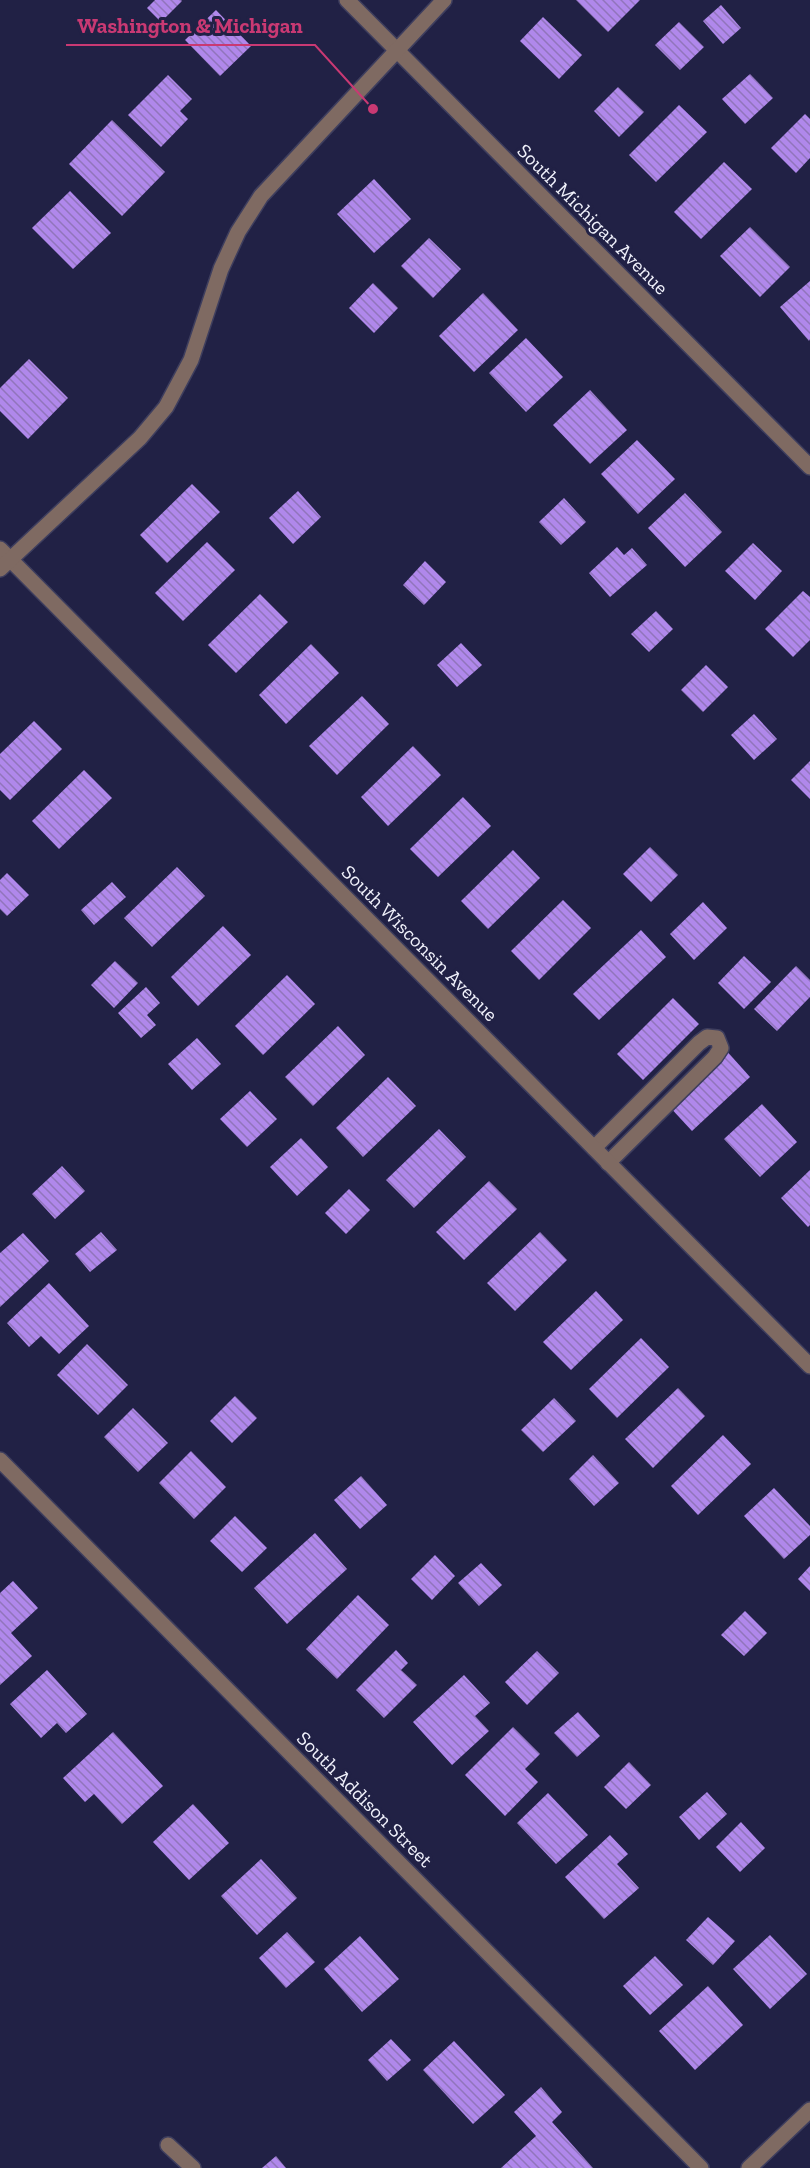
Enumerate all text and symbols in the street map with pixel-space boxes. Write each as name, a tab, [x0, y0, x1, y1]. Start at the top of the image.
callout: Washington & Michigan	[66, 6, 315, 45]
text: Washington & Michigan	[77, 13, 303, 38]
street label: South Michigan Avenue	[512, 138, 674, 300]
street label: South Wisconsin Avenue	[337, 860, 503, 1026]
street label: South Addison Street	[292, 1726, 438, 1872]

